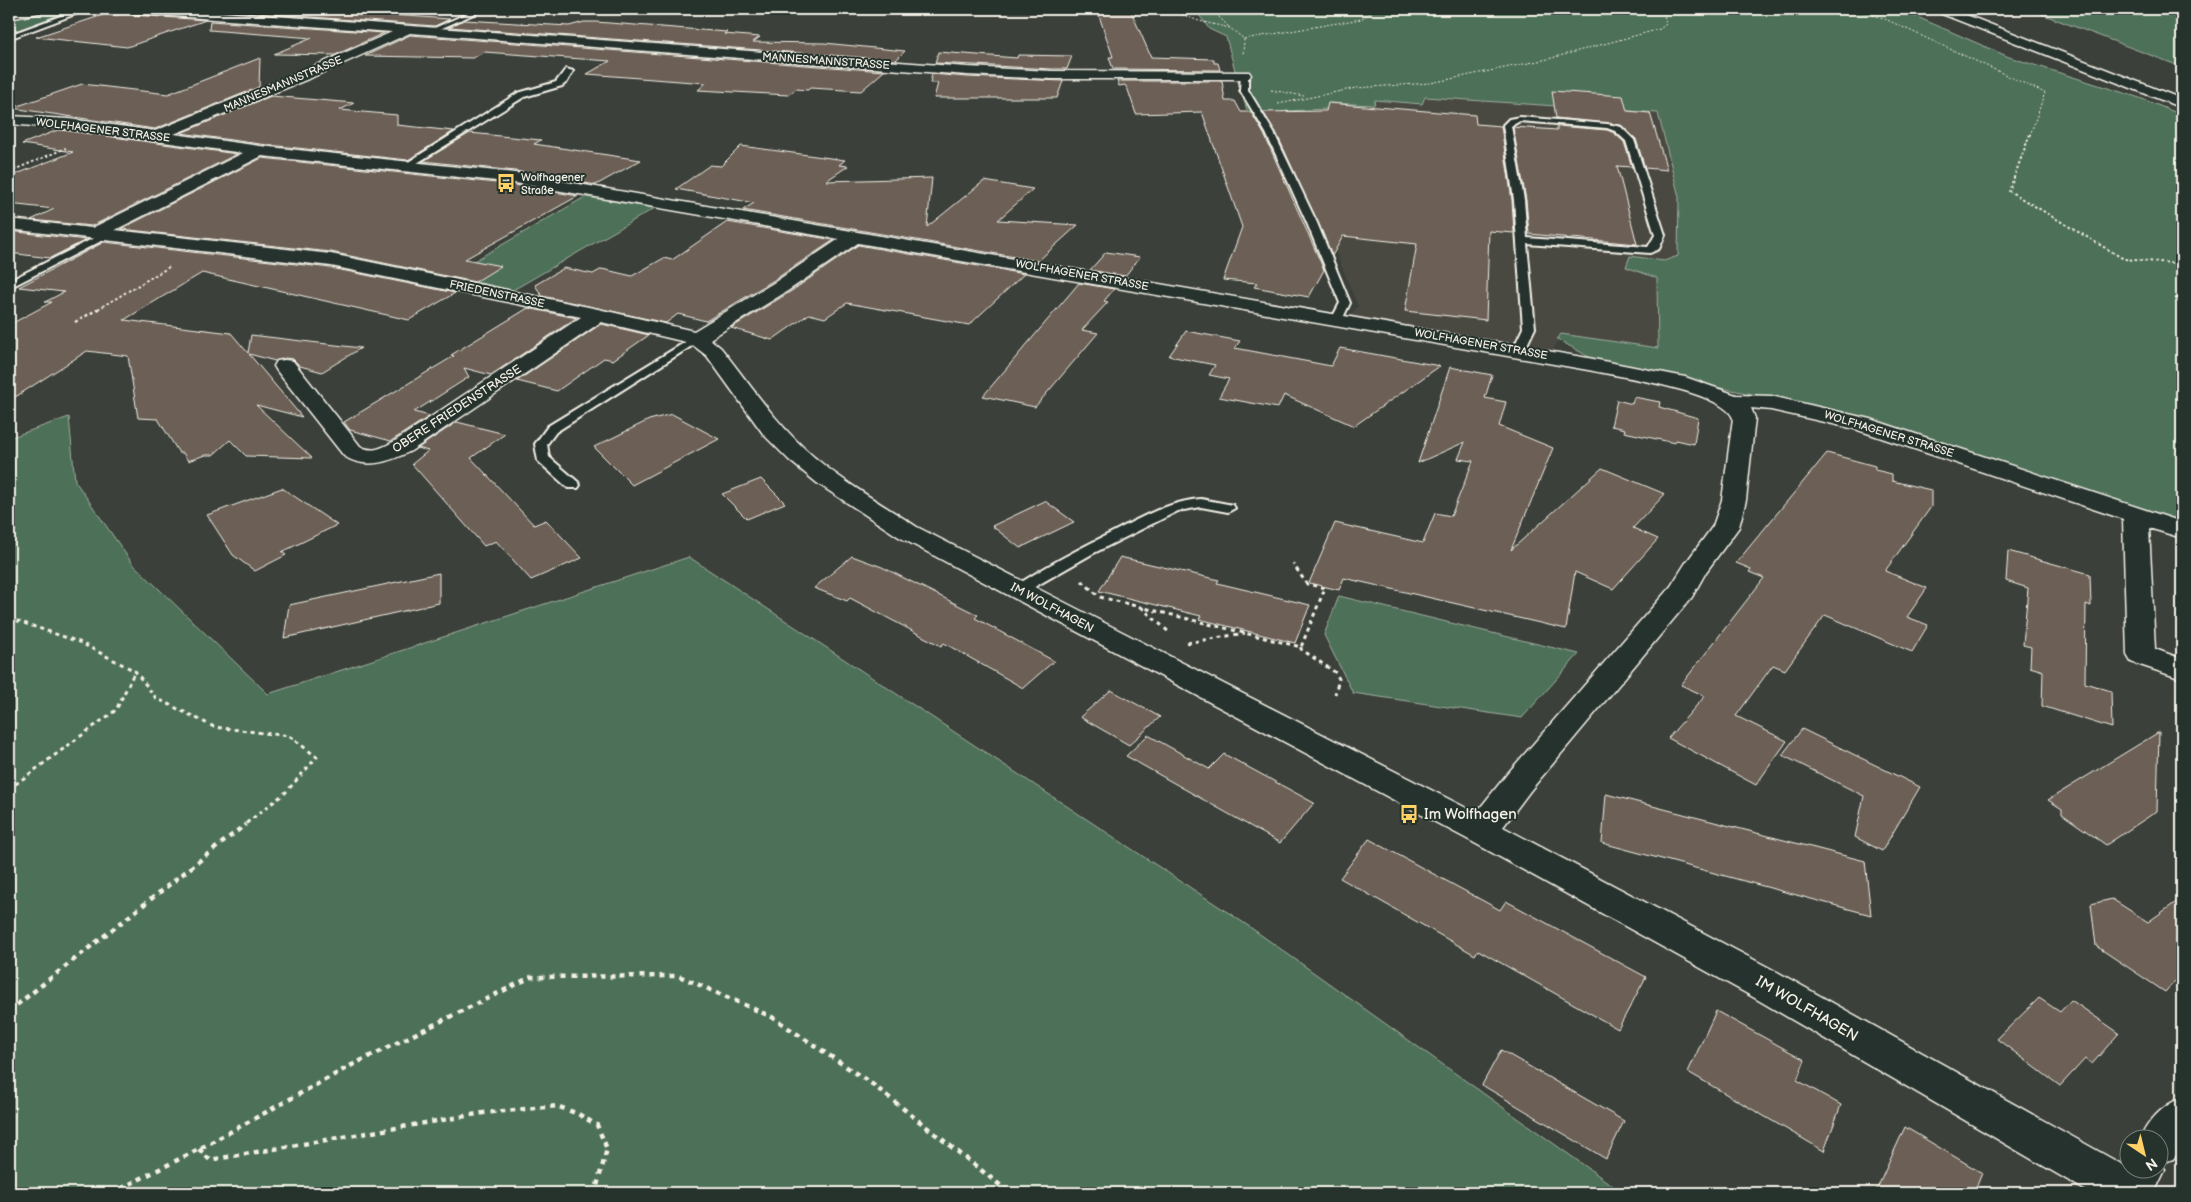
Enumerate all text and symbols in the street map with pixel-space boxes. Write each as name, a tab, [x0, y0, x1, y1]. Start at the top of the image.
street label: MANNESMANNSTRASSE	[762, 50, 890, 72]
street label: MANNESMANNSTRASSE	[222, 53, 344, 115]
street label: WOLFHAGENER STRASSE	[35, 115, 171, 145]
place label: Wolfhagener Straße	[521, 171, 585, 197]
bus stop icon: Wolfhagener Straße	[495, 172, 517, 194]
street label: WOLFHAGENER STRASSE	[1014, 257, 1150, 293]
street label: FRIEDENSTRASSE	[448, 278, 546, 310]
street label: WOLFHAGENER STRASSE	[1413, 326, 1549, 362]
street label: OBERE FRIEDENSTRASSE	[390, 362, 524, 456]
street label: WOLFHAGENER STRASSE	[1823, 408, 1955, 460]
street label: IM WOLFHAGEN	[1008, 580, 1096, 636]
bus stop icon: Im Wolfhagen	[1398, 803, 1420, 825]
place label: Im Wolfhagen	[1424, 805, 1517, 824]
street label: IM WOLFHAGEN	[1752, 972, 1862, 1046]
north arrow	[2118, 1130, 2168, 1180]
text: N	[2142, 1154, 2160, 1174]

